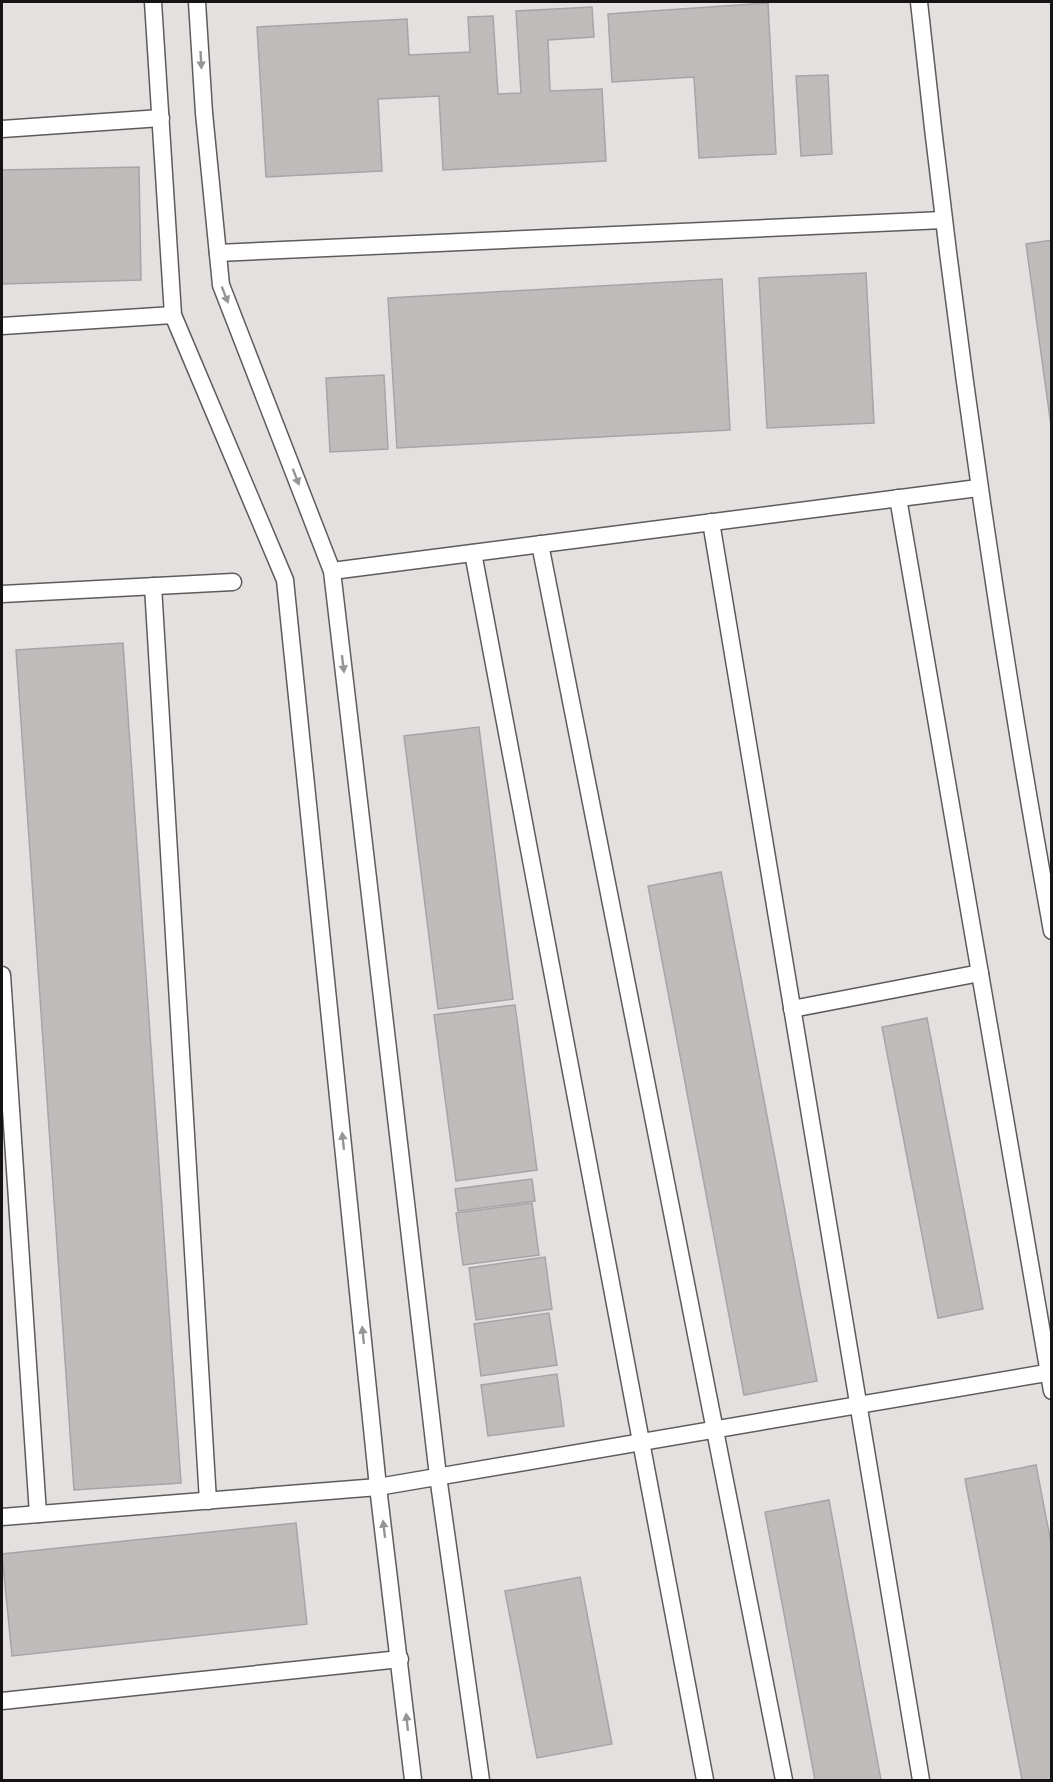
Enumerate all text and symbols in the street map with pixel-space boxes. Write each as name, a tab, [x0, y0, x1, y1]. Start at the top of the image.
one-way arrow	[196, 50, 205, 69]
one-way arrow	[221, 286, 230, 304]
one-way arrow	[291, 468, 301, 486]
one-way arrow	[338, 655, 348, 674]
one-way arrow	[338, 1131, 348, 1150]
one-way arrow	[358, 1325, 368, 1344]
one-way arrow	[379, 1519, 389, 1538]
one-way arrow	[402, 1713, 412, 1732]

